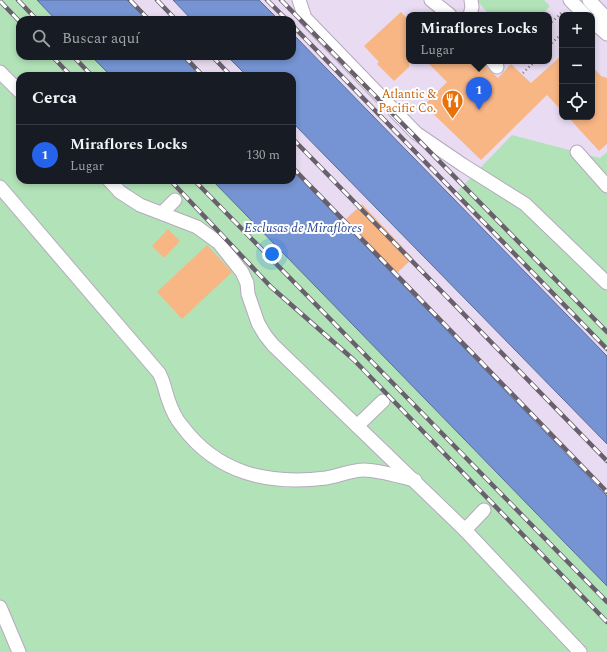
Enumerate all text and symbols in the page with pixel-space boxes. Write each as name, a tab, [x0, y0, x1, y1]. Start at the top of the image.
popup	[406, 12, 552, 64]
map controls	[559, 12, 595, 120]
button: +	[559, 12, 595, 48]
search box	[16, 16, 296, 60]
text: Miraflores Locks	[420, 17, 538, 40]
icon: search	[30, 27, 52, 49]
text: Buscar aquí	[62, 27, 140, 50]
text: Lugar	[420, 40, 454, 60]
button: −	[559, 48, 595, 84]
pin: 1	[466, 77, 492, 110]
button: locate	[559, 84, 595, 120]
text: Cerca	[32, 85, 77, 111]
place label: Atlantic & Pacific Co.	[379, 85, 437, 118]
restaurant icon: Atlantic & Pacific Co.	[439, 88, 465, 121]
text: Miraflores Locks	[70, 133, 188, 156]
text: 1	[41, 145, 49, 165]
text: 130 m	[246, 145, 280, 165]
text: Lugar	[70, 156, 104, 176]
water label: Esclusas de Miraflores	[244, 218, 362, 238]
your location	[262, 244, 282, 264]

